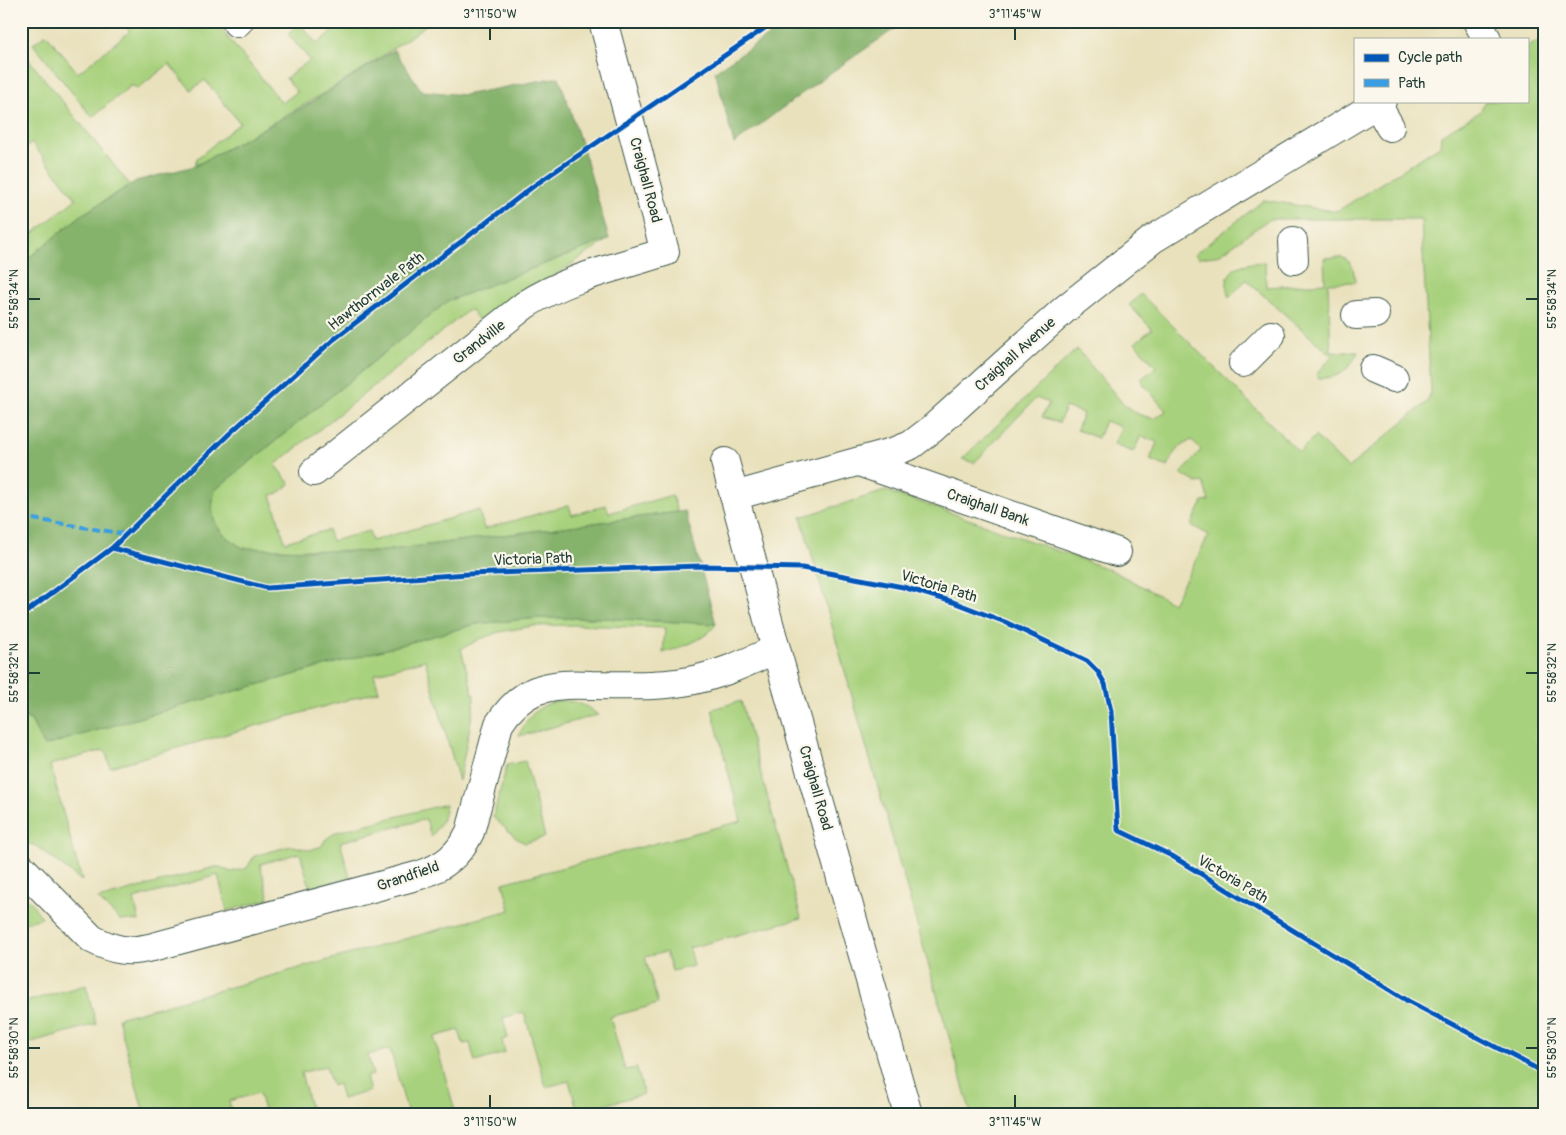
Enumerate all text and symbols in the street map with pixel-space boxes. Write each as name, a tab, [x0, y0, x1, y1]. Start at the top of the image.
text: 3°11'50"W	[463, 7, 517, 22]
text: 3°11'45"W	[989, 7, 1041, 22]
legend	[1354, 38, 1528, 102]
text: Cycle path	[1398, 48, 1462, 67]
text: Path	[1398, 74, 1425, 93]
street label: Craighall Road	[625, 135, 666, 225]
street label: Hawthornvale Path	[324, 248, 428, 335]
text: 55°58'34"N	[7, 269, 22, 329]
text: 55°58'34"N	[1545, 269, 1560, 329]
street label: Craighall Avenue	[971, 313, 1060, 396]
street label: Grandville	[449, 316, 510, 369]
street label: Craighall Bank	[944, 484, 1032, 531]
street label: Victoria Path	[493, 549, 573, 570]
street label: Victoria Path	[898, 566, 979, 607]
text: 55°58'32"N	[7, 643, 22, 703]
text: 55°58'32"N	[1545, 643, 1560, 703]
street label: Craighall Road	[794, 744, 837, 833]
street label: Victoria Path	[1194, 851, 1271, 908]
street label: Grandfield	[374, 857, 442, 896]
text: 55°58'30"N	[7, 1017, 22, 1079]
text: 55°58'30"N	[1545, 1017, 1560, 1079]
text: 3°11'50"W	[463, 1115, 517, 1130]
text: 3°11'45"W	[989, 1115, 1041, 1130]

